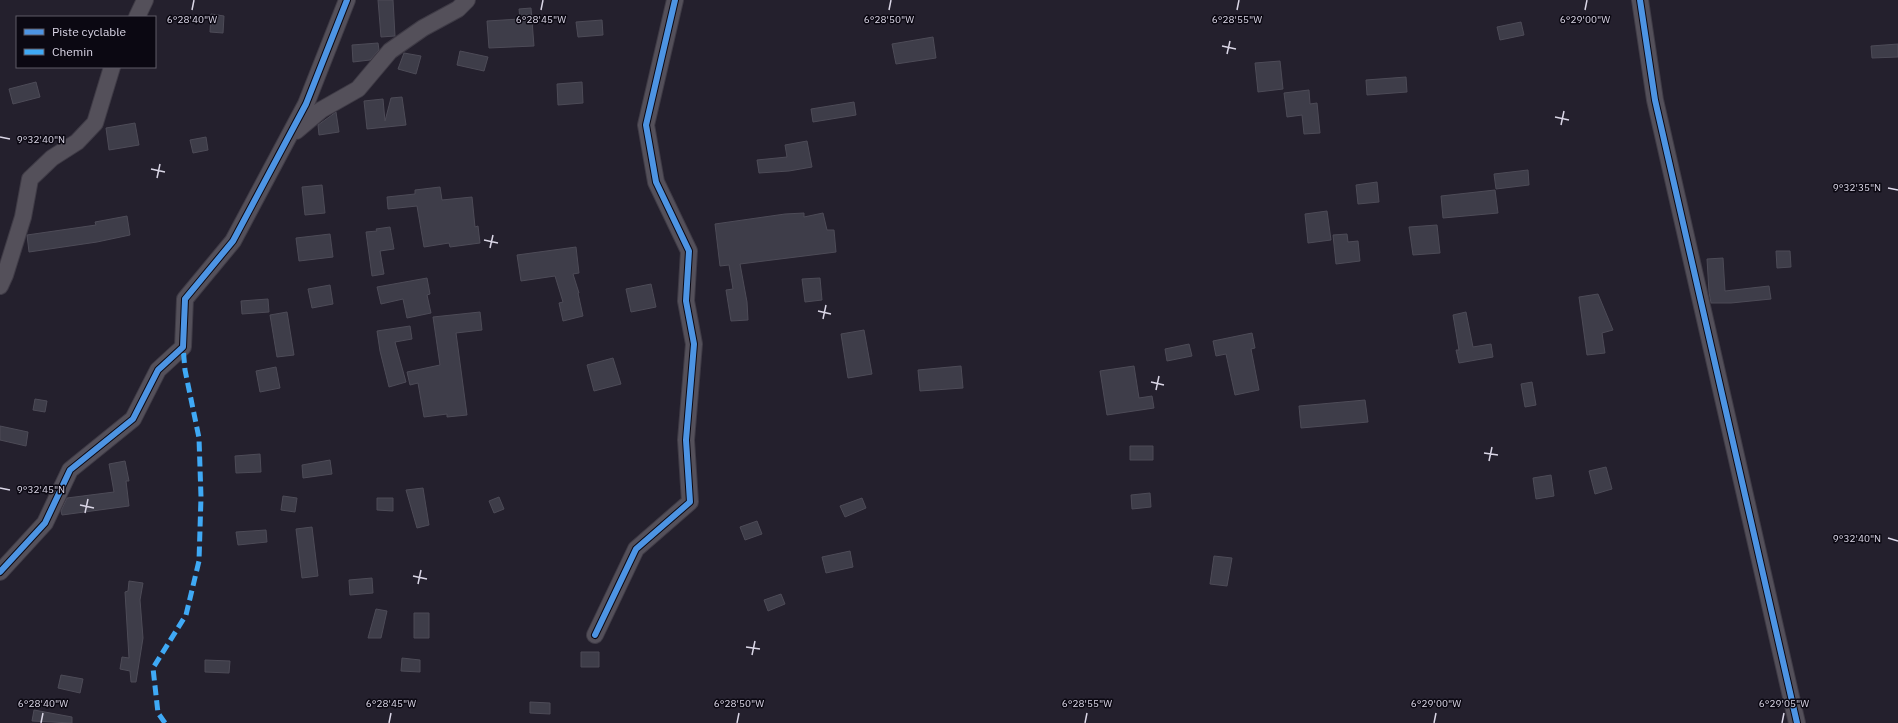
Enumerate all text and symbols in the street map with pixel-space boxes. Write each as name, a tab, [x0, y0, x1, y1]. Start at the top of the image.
text: 6°28'40"W	[167, 13, 217, 26]
text: 6°28'45"W	[516, 13, 566, 26]
text: 6°28'50"W	[864, 13, 914, 26]
text: 6°28'55"W	[1212, 13, 1262, 26]
text: 6°29'00"W	[1560, 13, 1610, 26]
legend	[16, 16, 156, 68]
text: Piste cyclable	[52, 24, 127, 39]
text: Chemin	[52, 44, 93, 59]
text: 9°32'40"N	[17, 133, 65, 146]
text: 9°32'35"N	[1833, 181, 1881, 194]
text: 9°32'45"N	[17, 483, 65, 496]
text: 9°32'40"N	[1833, 532, 1881, 545]
text: 6°28'40"W	[18, 697, 68, 710]
text: 6°28'45"W	[366, 697, 416, 710]
text: 6°28'50"W	[714, 697, 764, 710]
text: 6°28'55"W	[1062, 697, 1112, 710]
text: 6°29'00"W	[1411, 697, 1461, 710]
text: 6°29'05"W	[1759, 697, 1809, 710]

